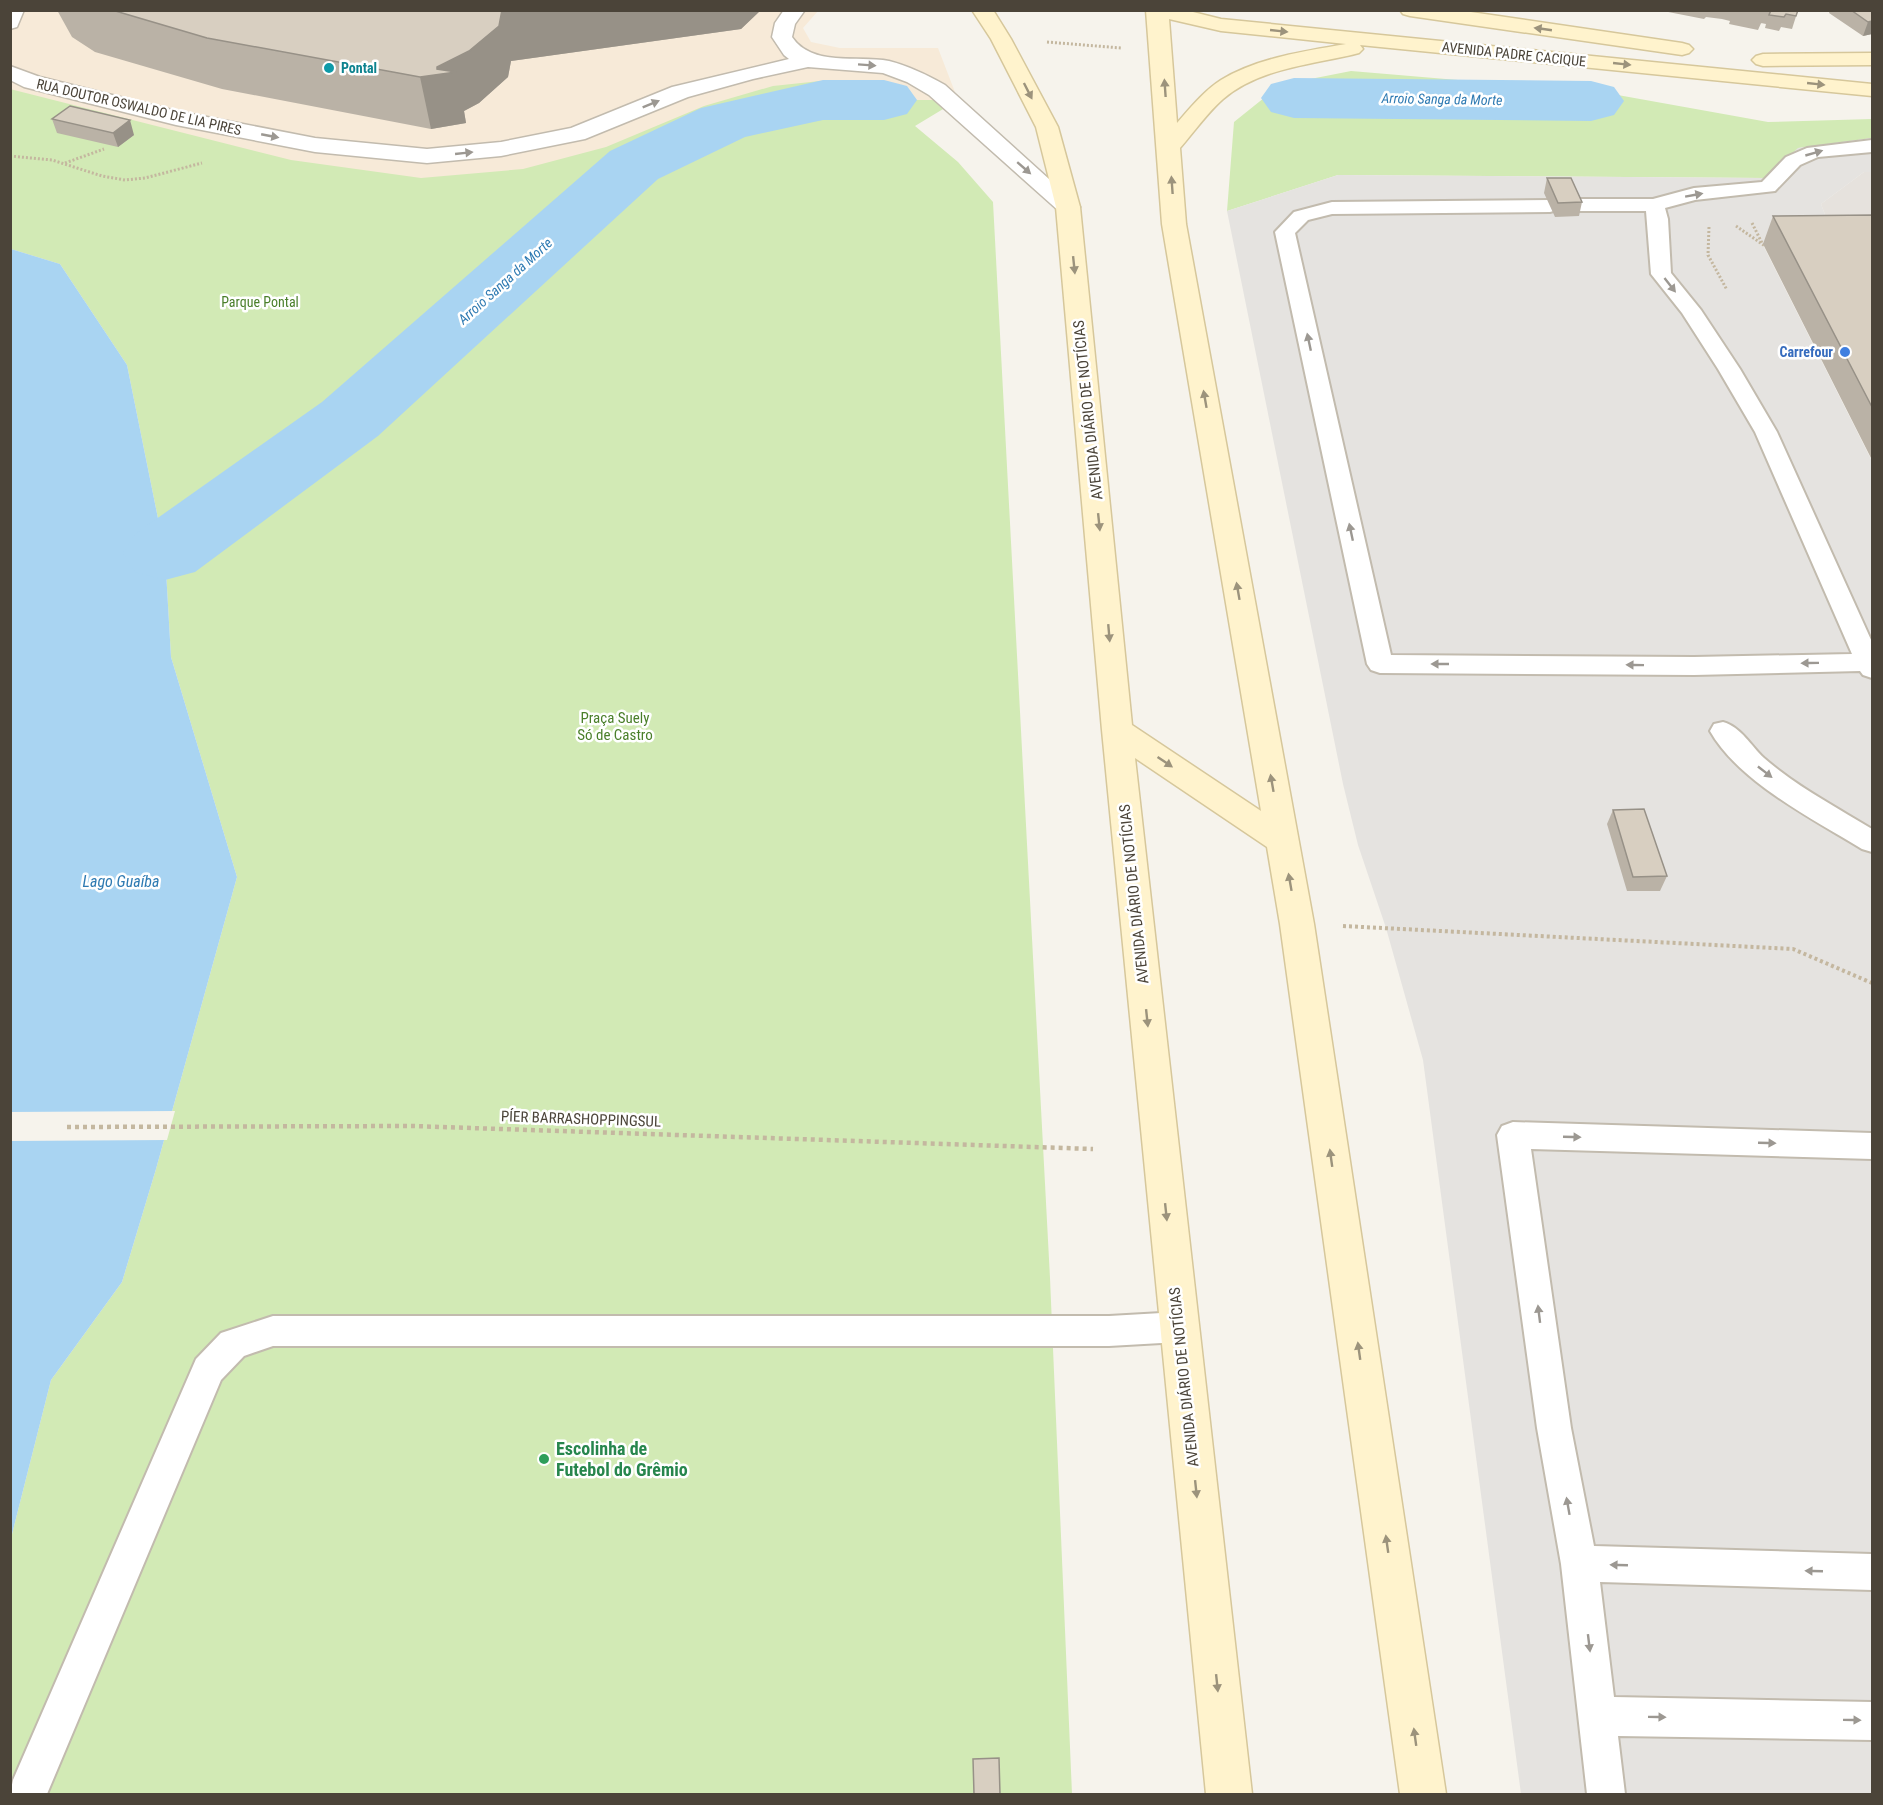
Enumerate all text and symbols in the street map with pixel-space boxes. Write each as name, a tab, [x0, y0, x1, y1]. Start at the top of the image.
one-way arrow	[1534, 24, 1553, 34]
one-way arrow	[1270, 26, 1289, 36]
street label: AVENIDA PADRE CACIQUE	[1441, 38, 1587, 70]
one-way arrow	[1613, 59, 1632, 69]
place label: Pontal	[341, 60, 377, 76]
marker: Pontal	[322, 61, 336, 75]
one-way arrow	[857, 61, 876, 70]
street label: RUA DOUTOR OSWALDO DE LIA PIRES	[35, 76, 243, 138]
one-way arrow	[1161, 78, 1170, 97]
one-way arrow	[1807, 79, 1826, 89]
one-way arrow	[1023, 83, 1033, 100]
water label: Arroio Sanga da Morte	[1380, 90, 1503, 108]
one-way arrow	[643, 99, 661, 109]
one-way arrow	[261, 132, 280, 141]
one-way arrow	[454, 148, 473, 158]
one-way arrow	[1805, 148, 1823, 157]
one-way arrow	[1016, 161, 1031, 174]
one-way arrow	[1167, 175, 1177, 194]
one-way arrow	[1685, 190, 1704, 199]
water label: Arroio Sanga da Morte	[454, 235, 555, 328]
one-way arrow	[1069, 256, 1079, 275]
one-way arrow	[1663, 277, 1676, 293]
park label: Parque Pontal	[221, 294, 299, 310]
street label: AVENIDA DIÁRIO DE NOTÍCIAS	[1070, 319, 1106, 501]
one-way arrow	[1303, 333, 1313, 351]
place label: Carrefour	[1780, 344, 1833, 360]
marker: Carrefour	[1838, 345, 1852, 359]
one-way arrow	[1200, 389, 1209, 408]
one-way arrow	[1094, 512, 1104, 531]
one-way arrow	[1346, 523, 1355, 542]
one-way arrow	[1234, 581, 1243, 600]
one-way arrow	[1104, 624, 1114, 643]
one-way arrow	[1431, 659, 1450, 669]
one-way arrow	[1801, 659, 1820, 668]
one-way arrow	[1626, 660, 1645, 670]
park label: Praça Suely Só de Castro	[577, 709, 653, 744]
one-way arrow	[1157, 757, 1174, 768]
one-way arrow	[1757, 766, 1773, 779]
one-way arrow	[1267, 774, 1276, 793]
street label: AVENIDA DIÁRIO DE NOTÍCIAS	[1116, 803, 1152, 985]
water label: Lago Guaíba	[83, 872, 159, 891]
one-way arrow	[1285, 873, 1294, 892]
one-way arrow	[1142, 1008, 1152, 1027]
street label: PÍER BARRASHOPPINGSUL	[501, 1107, 661, 1131]
one-way arrow	[1562, 1132, 1581, 1141]
one-way arrow	[1757, 1138, 1776, 1148]
one-way arrow	[1326, 1148, 1335, 1167]
one-way arrow	[1161, 1202, 1171, 1221]
street label: AVENIDA DIÁRIO DE NOTÍCIAS	[1166, 1286, 1202, 1468]
one-way arrow	[1535, 1304, 1544, 1323]
one-way arrow	[1354, 1341, 1363, 1360]
place label: Escolinha de Futebol do Grêmio	[556, 1438, 688, 1480]
marker: Escolinha de Futebol do Grêmio	[537, 1452, 551, 1466]
one-way arrow	[1192, 1480, 1201, 1499]
one-way arrow	[1564, 1497, 1573, 1516]
one-way arrow	[1382, 1534, 1391, 1553]
one-way arrow	[1610, 1560, 1629, 1570]
one-way arrow	[1805, 1566, 1824, 1575]
one-way arrow	[1584, 1633, 1594, 1652]
one-way arrow	[1212, 1674, 1222, 1693]
one-way arrow	[1647, 1712, 1666, 1722]
one-way arrow	[1842, 1716, 1861, 1725]
one-way arrow	[1410, 1727, 1419, 1746]

